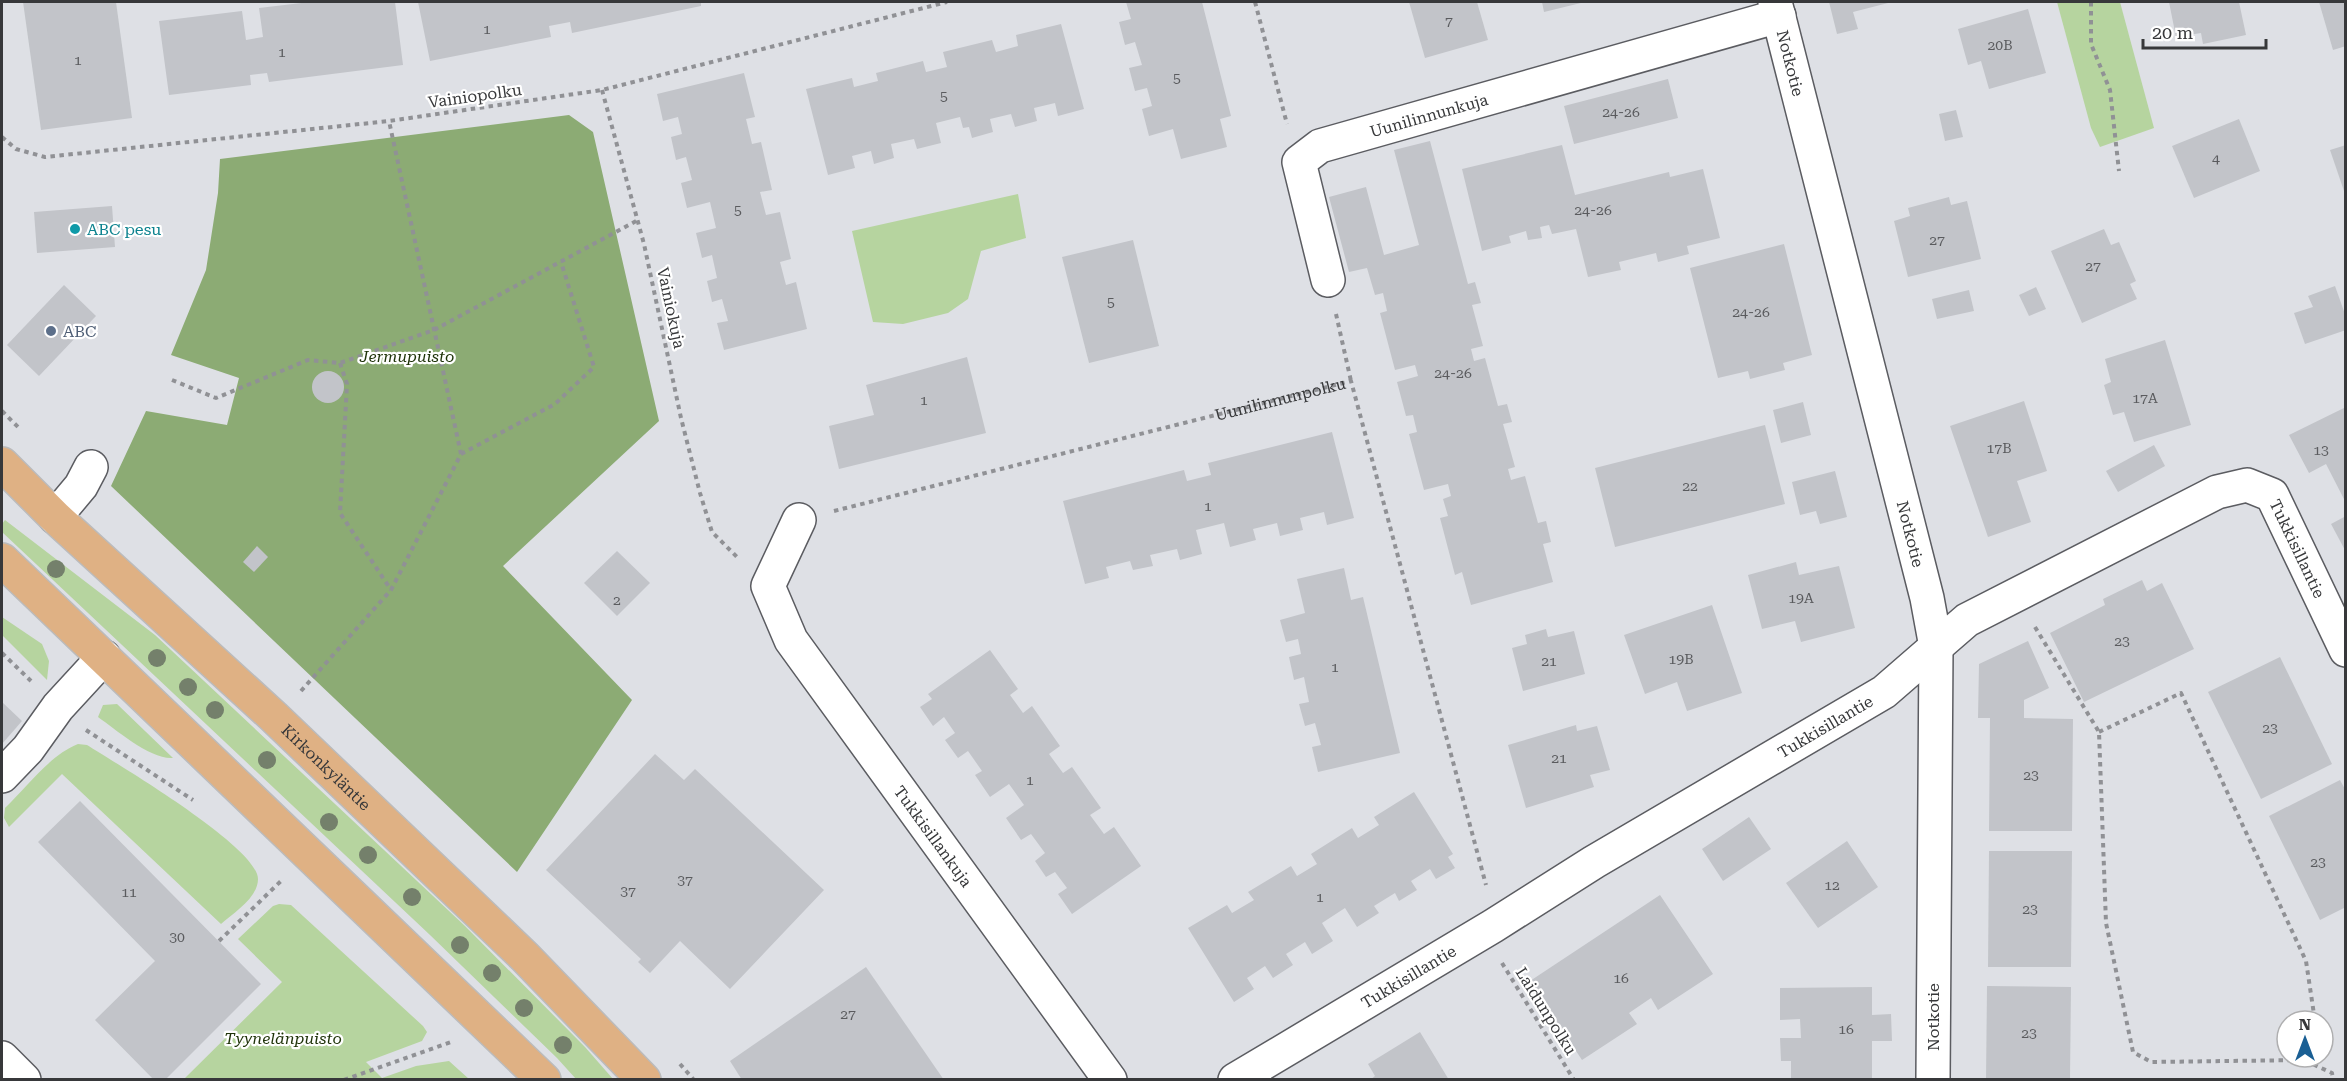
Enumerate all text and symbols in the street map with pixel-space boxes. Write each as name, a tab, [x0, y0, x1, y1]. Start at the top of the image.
scale bar	[2143, 12, 2266, 50]
house number: 7	[1445, 13, 1453, 29]
house number: 1	[483, 21, 491, 37]
text: 20 m	[2152, 22, 2193, 43]
street label: Notkotie	[1773, 28, 1808, 98]
house number: 20B	[1987, 37, 2013, 53]
house number: 1	[278, 44, 286, 60]
house number: 1	[74, 52, 82, 68]
house number: 5	[1173, 70, 1181, 86]
street label: Vainiopolku	[427, 80, 523, 112]
house number: 5	[940, 88, 948, 104]
street label: Uunilinnunkuja	[1367, 89, 1490, 141]
house number: 24-26	[1602, 104, 1640, 120]
house number: 4	[2212, 150, 2220, 166]
house number: 5	[734, 202, 742, 218]
house number: 24-26	[1574, 202, 1612, 218]
place label: ABC pesu	[87, 220, 161, 239]
marker: ABC pesu	[68, 222, 82, 236]
house number: 27	[1929, 232, 1945, 248]
house number: 27	[2085, 258, 2101, 274]
street label: Vainiokuja	[653, 266, 689, 351]
house number: 5	[1107, 294, 1115, 310]
house number: 24-26	[1732, 304, 1770, 320]
place label: ABC	[63, 322, 96, 341]
marker: ABC	[44, 324, 58, 338]
park label: Jermupuisto	[359, 347, 454, 366]
house number: 24-26	[1434, 365, 1472, 381]
street label: Uunilinnunpolku	[1213, 373, 1348, 424]
house number: 17A	[2132, 390, 2158, 406]
house number: 1	[920, 392, 928, 408]
house number: 17B	[1986, 440, 2012, 456]
house number: 13	[2313, 442, 2329, 458]
house number: 22	[1682, 478, 1698, 494]
street label: Tukkisillantie	[2266, 496, 2329, 601]
house number: 1	[1204, 498, 1212, 514]
street label: Notkotie	[1893, 499, 1928, 569]
house number: 19A	[1788, 590, 1814, 606]
house number: 2	[613, 592, 621, 608]
house number: 23	[2114, 633, 2130, 649]
house number: 19B	[1668, 651, 1694, 667]
house number: 21	[1541, 653, 1557, 669]
house number: 1	[1331, 659, 1339, 675]
street label: Tukkisillantie	[1774, 691, 1876, 762]
street label: Kirkonkyläntie	[278, 720, 375, 814]
house number: 23	[2262, 720, 2278, 736]
house number: 21	[1551, 750, 1567, 766]
house number: 23	[2023, 767, 2039, 783]
house number: 1	[1026, 772, 1034, 788]
street label: Tukkisillankuja	[890, 782, 976, 891]
house number: 23	[2310, 854, 2326, 870]
house number: 37	[677, 872, 693, 888]
house number: 12	[1824, 877, 1840, 893]
house number: 37	[620, 883, 636, 899]
house number: 11	[121, 884, 137, 900]
house number: 1	[1316, 889, 1324, 905]
house number: 23	[2022, 901, 2038, 917]
house number: 30	[169, 929, 185, 945]
street label: Tukkisillantie	[1358, 941, 1459, 1012]
street label: Laidunpolku	[1512, 964, 1580, 1058]
house number: 16	[1613, 970, 1629, 986]
street label: Notkotie	[1924, 983, 1943, 1051]
house number: 27	[840, 1006, 856, 1022]
north arrow	[2275, 1009, 2335, 1069]
text: N	[2299, 1015, 2311, 1034]
house number: 16	[1838, 1021, 1854, 1037]
house number: 23	[2021, 1025, 2037, 1041]
park label: Tyynelänpuisto	[224, 1029, 342, 1048]

